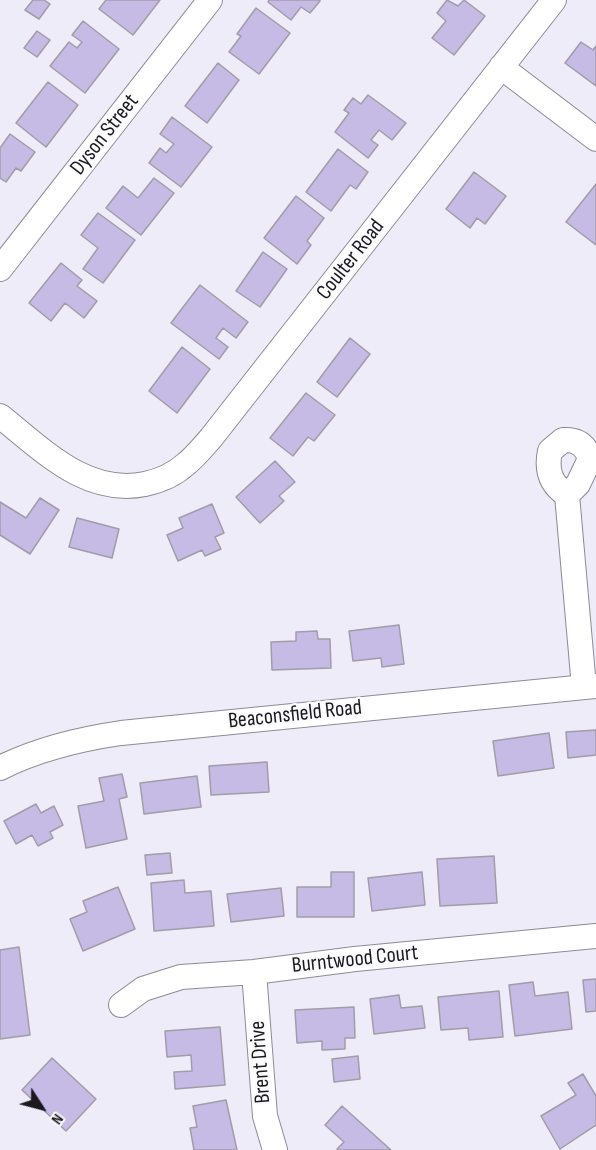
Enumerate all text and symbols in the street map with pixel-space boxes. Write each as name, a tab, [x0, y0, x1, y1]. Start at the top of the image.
street label: Dyson Street	[65, 89, 145, 181]
street label: Coulter Road	[311, 215, 391, 305]
street label: Beaconsfield Road	[227, 695, 363, 735]
street label: Burntwood Court	[291, 940, 419, 980]
street label: Brent Drive	[245, 1020, 277, 1104]
north arrow	[12, 1078, 72, 1138]
text: N	[47, 1110, 67, 1128]

